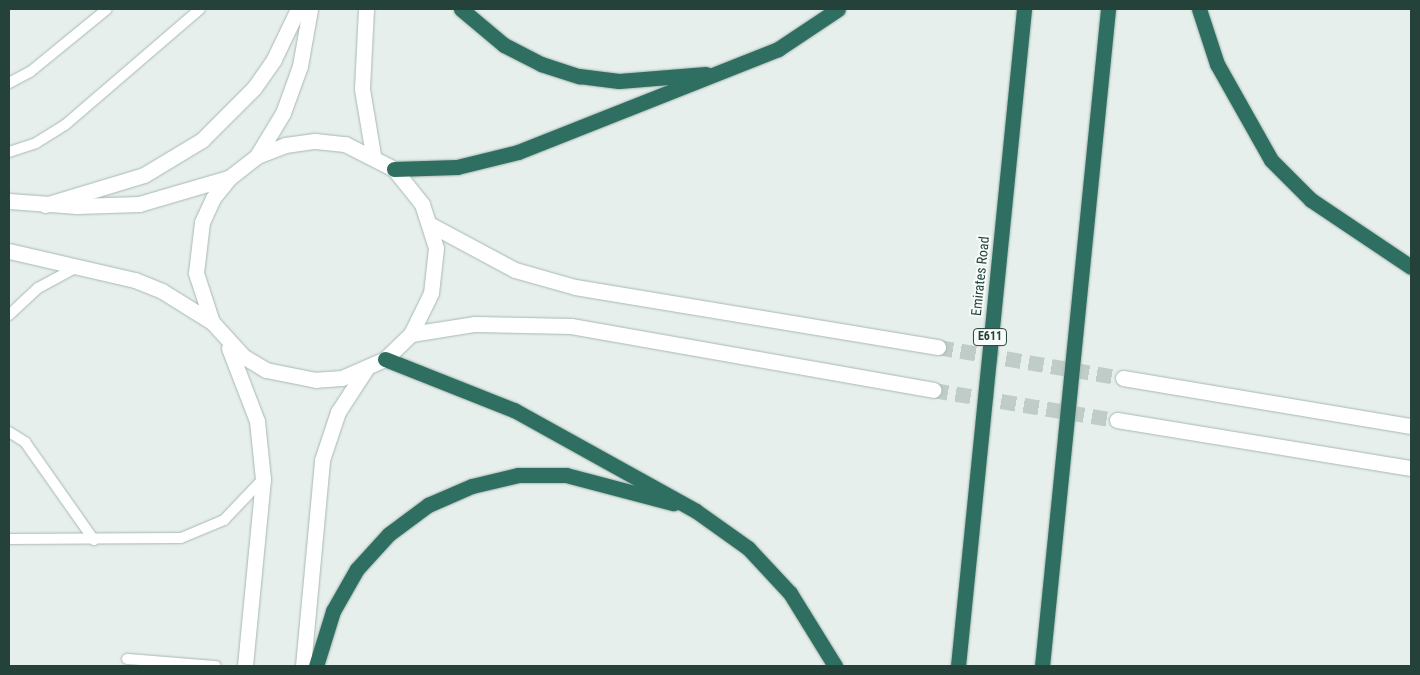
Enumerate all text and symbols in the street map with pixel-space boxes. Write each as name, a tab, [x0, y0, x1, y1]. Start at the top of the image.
street label: Emirates Road	[967, 235, 993, 317]
road number: E611	[972, 328, 1008, 347]

